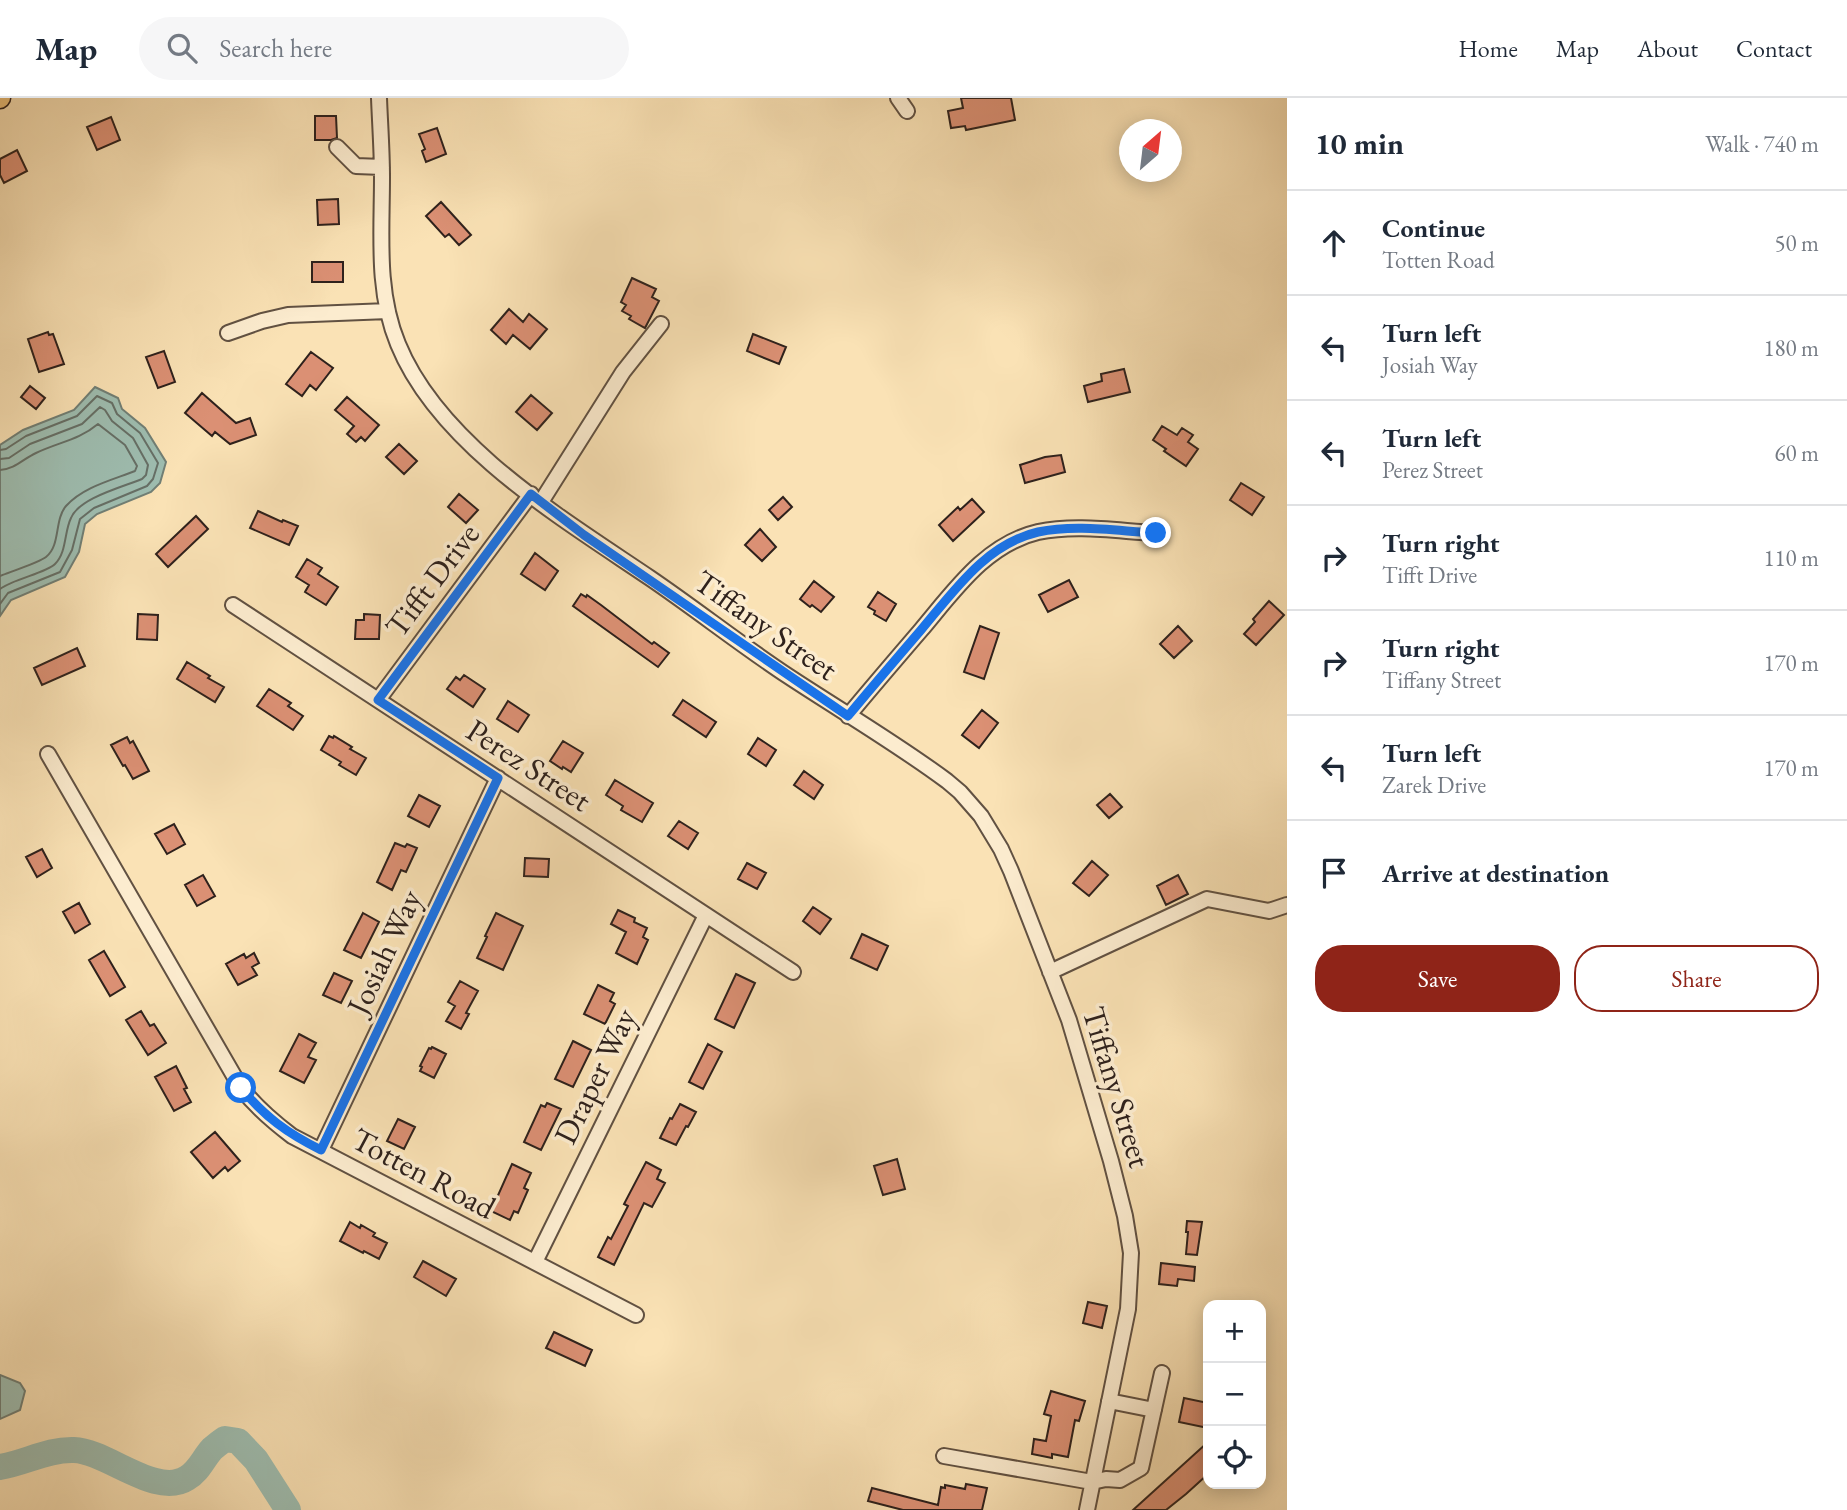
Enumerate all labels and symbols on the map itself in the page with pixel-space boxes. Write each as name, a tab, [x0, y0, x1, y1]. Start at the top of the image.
north arrow	[1119, 119, 1182, 182]
street label: Tifft Drive	[375, 514, 489, 646]
route end	[1140, 517, 1171, 548]
street label: Tiffany Street	[686, 560, 846, 690]
street label: Perez Street	[459, 709, 599, 821]
street label: Josiah Way	[336, 882, 432, 1024]
street label: Draper Way	[544, 1000, 646, 1151]
street label: Tiffany Street	[1073, 1001, 1161, 1173]
route start	[225, 1072, 256, 1103]
street label: Totten Road	[345, 1118, 504, 1229]

